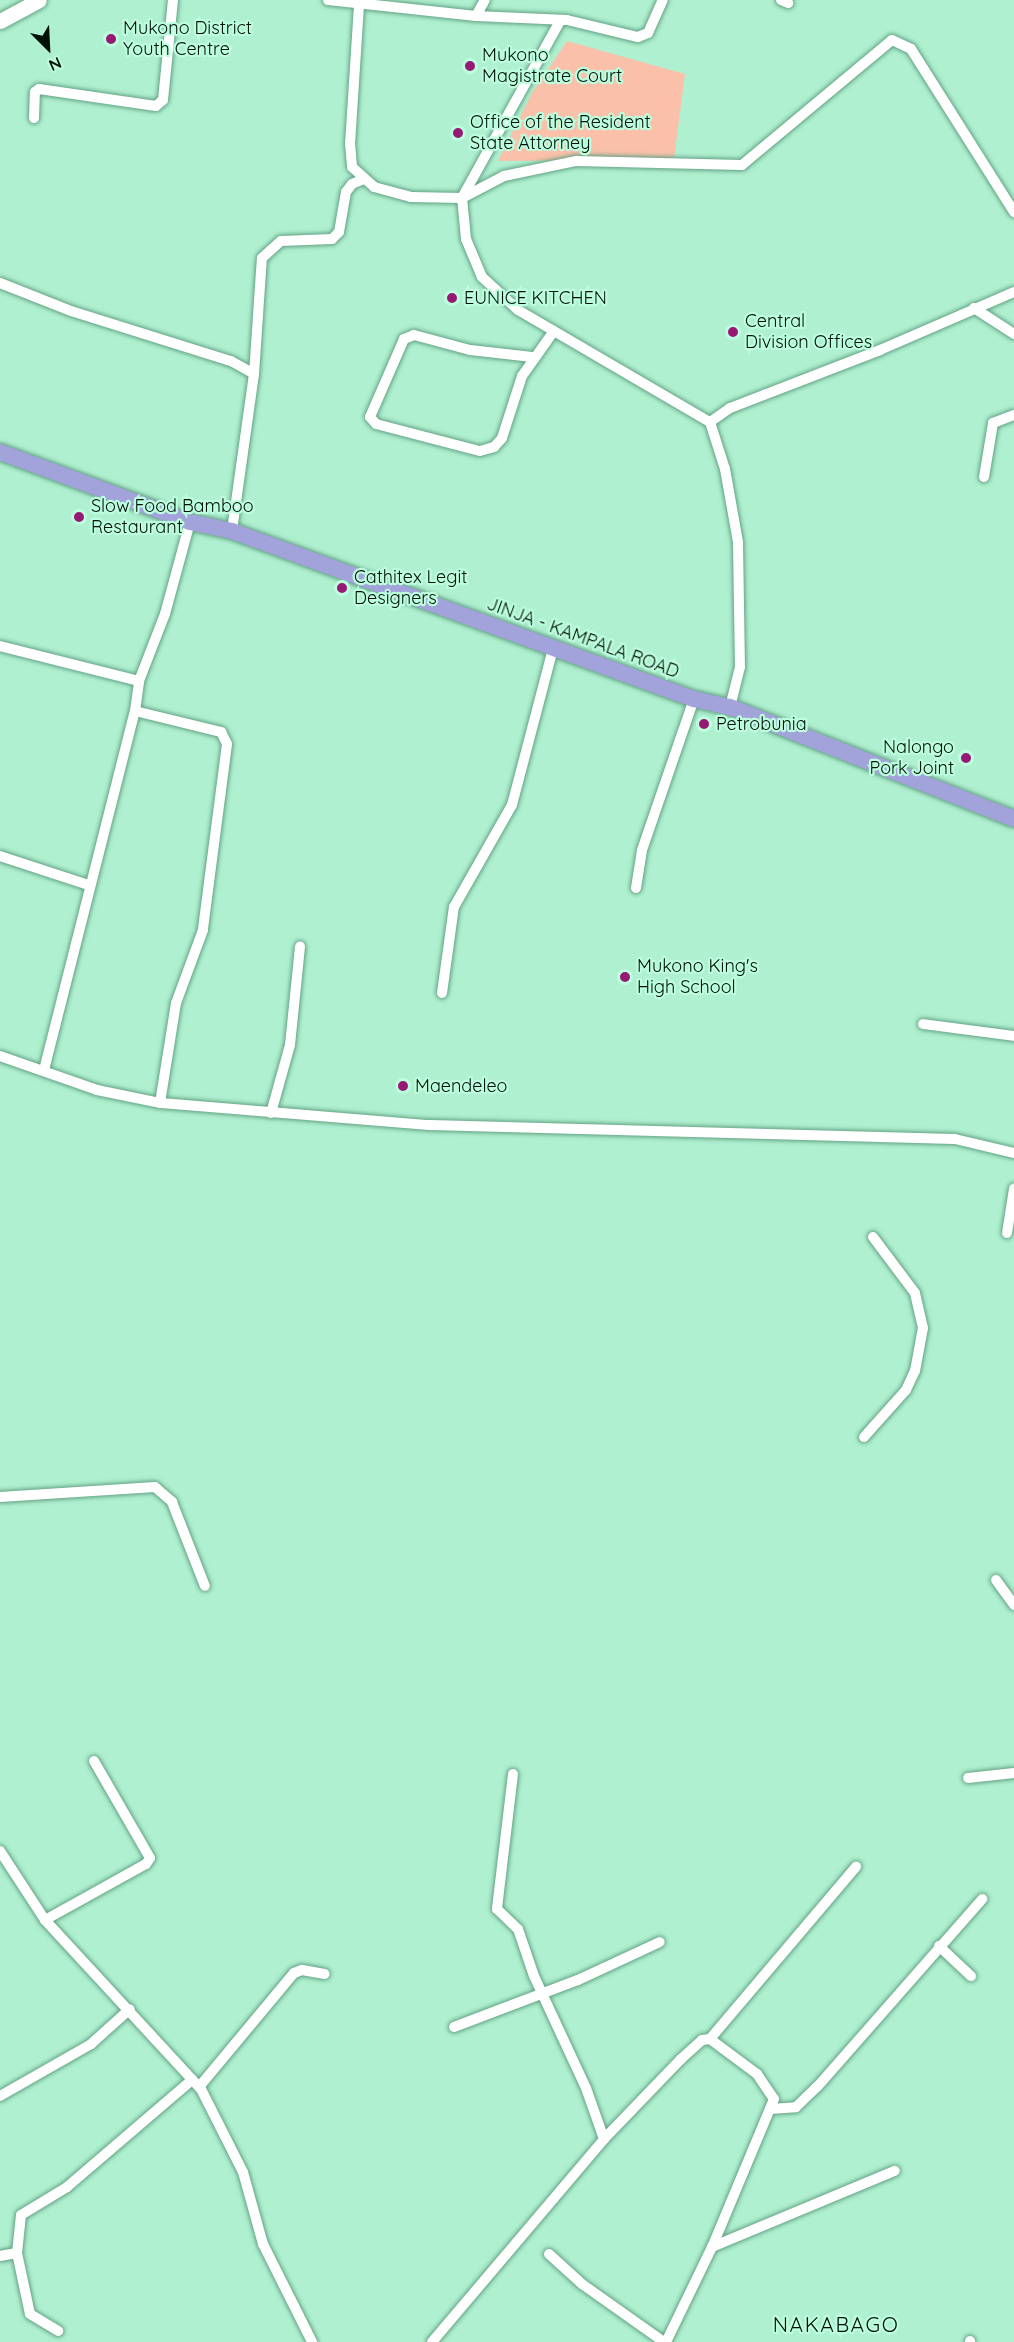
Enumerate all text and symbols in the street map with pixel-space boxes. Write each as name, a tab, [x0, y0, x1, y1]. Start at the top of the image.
north arrow	[18, 18, 78, 78]
place label: Mukono District Youth Centre	[123, 18, 252, 60]
marker: Mukono District Youth Centre	[104, 32, 118, 46]
place label: Mukono Magistrate Court	[482, 45, 622, 88]
text: N	[46, 53, 65, 76]
marker: Mukono Magistrate Court	[463, 59, 477, 73]
place label: Office of the Resident State Attorney	[470, 112, 651, 154]
marker: Office of the Resident State Attorney	[451, 126, 465, 140]
place label: EUNICE KITCHEN	[464, 287, 607, 309]
marker: EUNICE KITCHEN	[445, 291, 459, 305]
place label: Central Division Offices	[745, 311, 872, 354]
marker: Central Division Offices	[726, 325, 740, 339]
place label: Slow Food Bamboo Restaurant	[91, 496, 254, 538]
marker: Slow Food Bamboo Restaurant	[72, 510, 86, 524]
place label: Cathitex Legit Designers	[354, 567, 467, 610]
marker: Cathitex Legit Designers	[335, 581, 349, 595]
street label: JINJA - KAMPALA ROAD	[484, 593, 682, 683]
place label: Petrobunia	[716, 713, 807, 735]
marker: Petrobunia	[697, 717, 711, 731]
place label: Nalongo Pork Joint	[870, 737, 954, 780]
marker: Nalongo Pork Joint	[959, 751, 973, 765]
place label: Mukono King's High School	[637, 956, 758, 998]
marker: Mukono King's High School	[618, 970, 632, 984]
place label: Maendeleo	[415, 1075, 507, 1097]
marker: Maendeleo	[396, 1079, 410, 1093]
district label: NAKABAGO	[773, 2311, 899, 2337]

